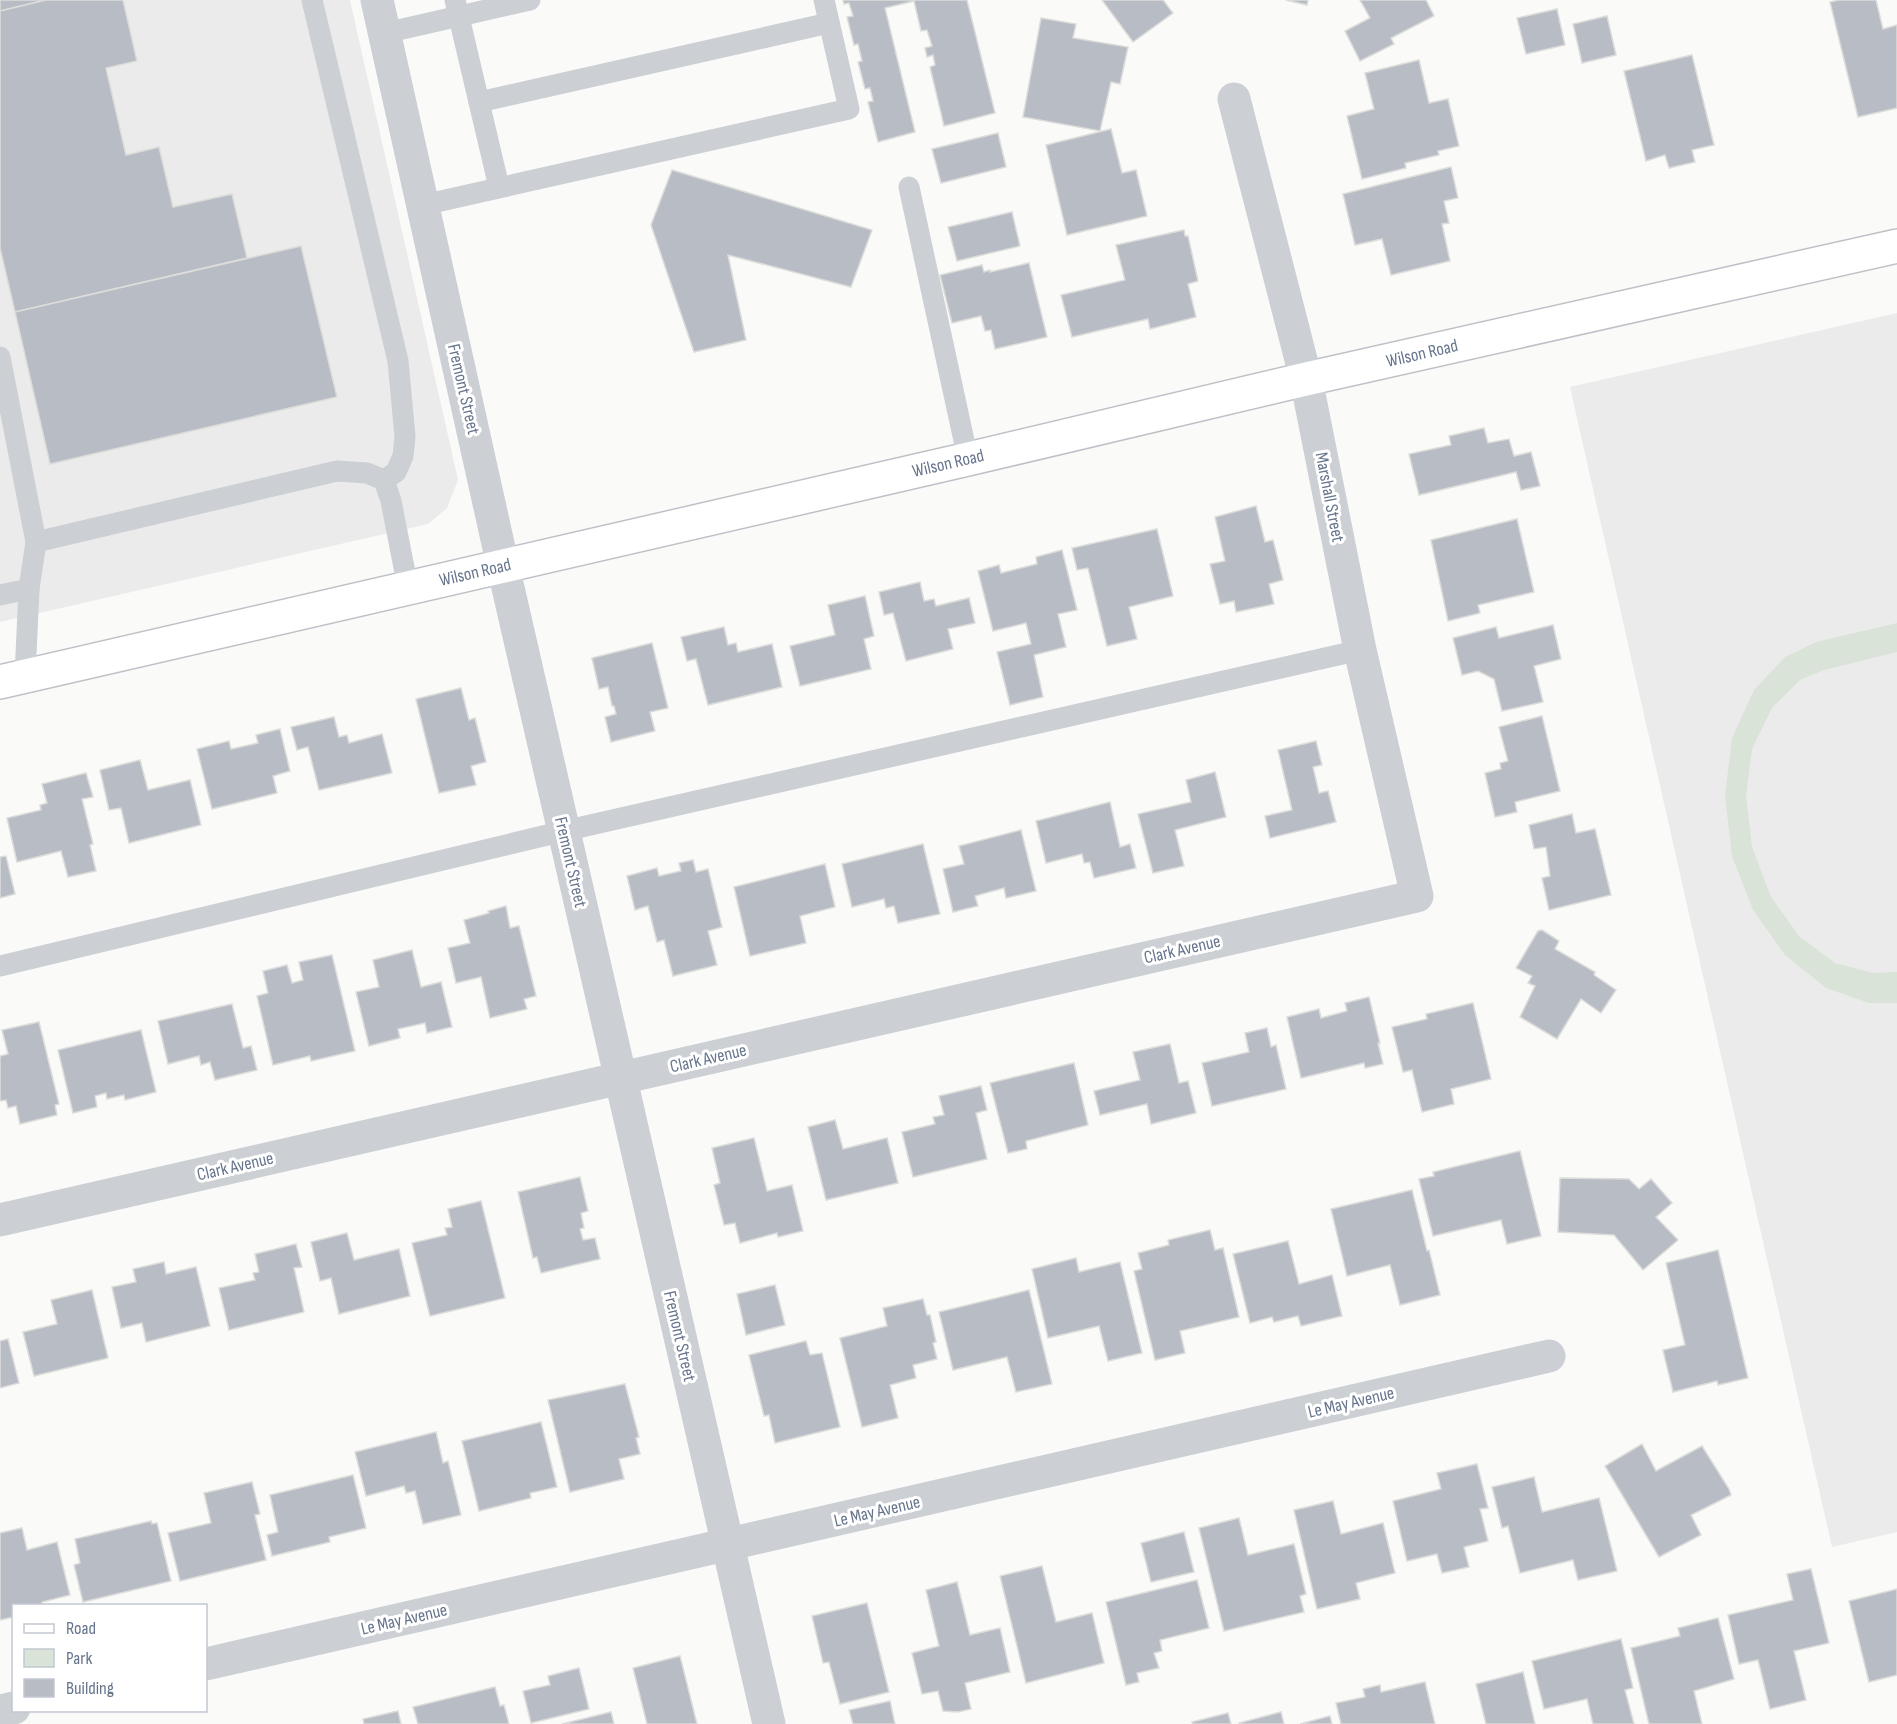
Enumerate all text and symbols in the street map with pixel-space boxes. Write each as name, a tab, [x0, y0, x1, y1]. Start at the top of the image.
street label: Wilson Road	[1384, 335, 1460, 372]
street label: Fremont Street	[443, 342, 484, 437]
street label: Wilson Road	[910, 445, 986, 482]
street label: Marshall Street	[1311, 450, 1349, 544]
street label: Wilson Road	[437, 554, 513, 591]
street label: Fremont Street	[550, 815, 591, 910]
street label: Clark Avenue	[1142, 930, 1222, 968]
street label: Clark Avenue	[668, 1039, 748, 1077]
street label: Clark Avenue	[195, 1147, 275, 1185]
street label: Fremont Street	[659, 1289, 700, 1384]
street label: Le May Avenue	[1306, 1382, 1396, 1423]
street label: Le May Avenue	[832, 1491, 922, 1532]
street label: Le May Avenue	[359, 1599, 449, 1640]
legend	[12, 1604, 207, 1712]
text: Road	[66, 1618, 96, 1639]
text: Park	[66, 1648, 92, 1669]
text: Building	[66, 1678, 114, 1699]

